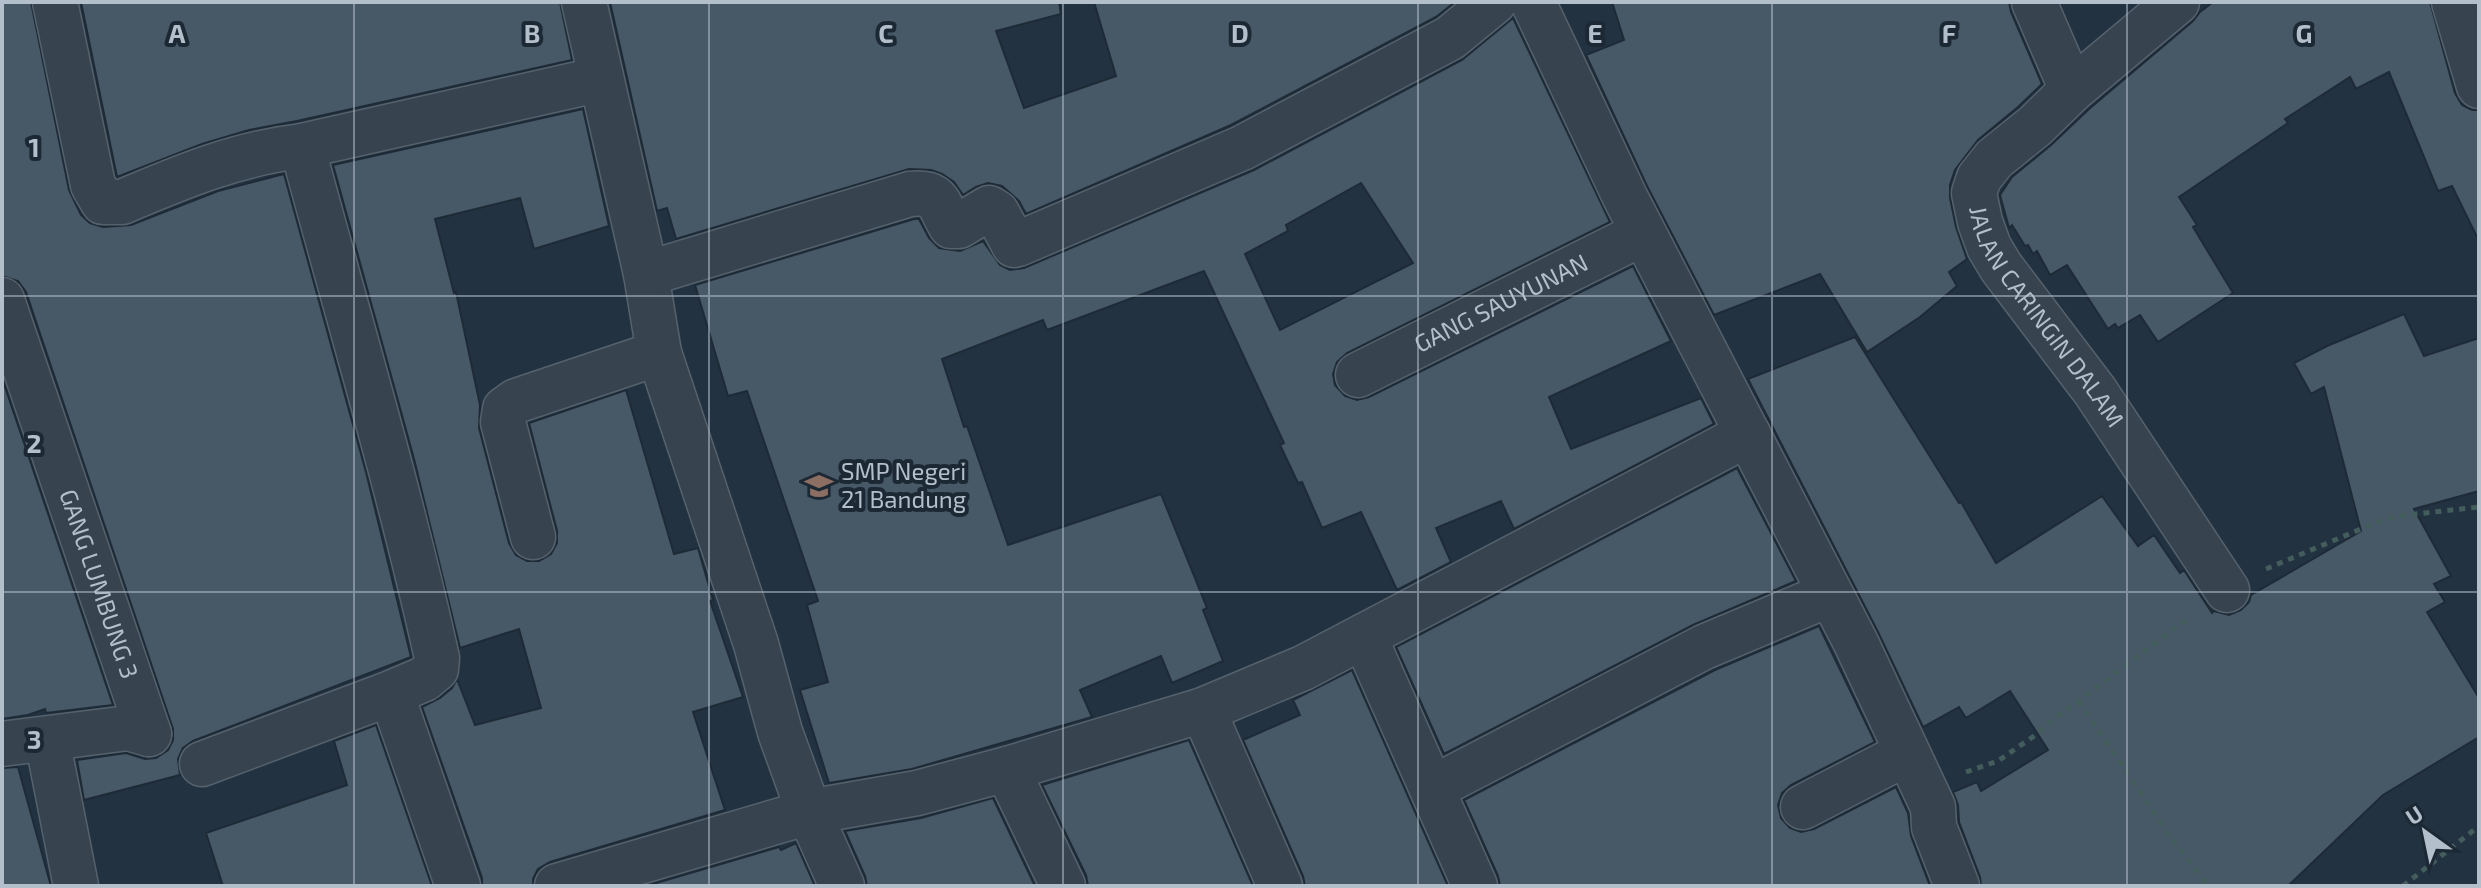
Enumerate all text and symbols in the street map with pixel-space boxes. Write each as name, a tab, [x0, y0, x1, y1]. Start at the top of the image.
text: A	[169, 17, 186, 48]
text: B	[524, 17, 540, 48]
text: C	[878, 17, 894, 48]
text: D	[1231, 17, 1249, 48]
text: E	[1587, 17, 1603, 48]
text: F	[1942, 17, 1956, 48]
text: G	[2296, 17, 2312, 48]
text: 1	[28, 131, 40, 162]
street label: JALAN CARINGIN DALAM	[1964, 203, 2131, 432]
street label: GANG SAUYUNAN	[1409, 247, 1592, 358]
text: 2	[26, 427, 42, 458]
place label: SMP Negeri 21 Bandung	[841, 456, 966, 513]
school or university icon: SMP Negeri 21 Bandung	[804, 471, 834, 501]
street label: GANG LUMBUNG 3	[54, 485, 145, 682]
text: 3	[27, 723, 41, 754]
north arrow	[2385, 792, 2465, 872]
text: U	[2400, 799, 2427, 829]

